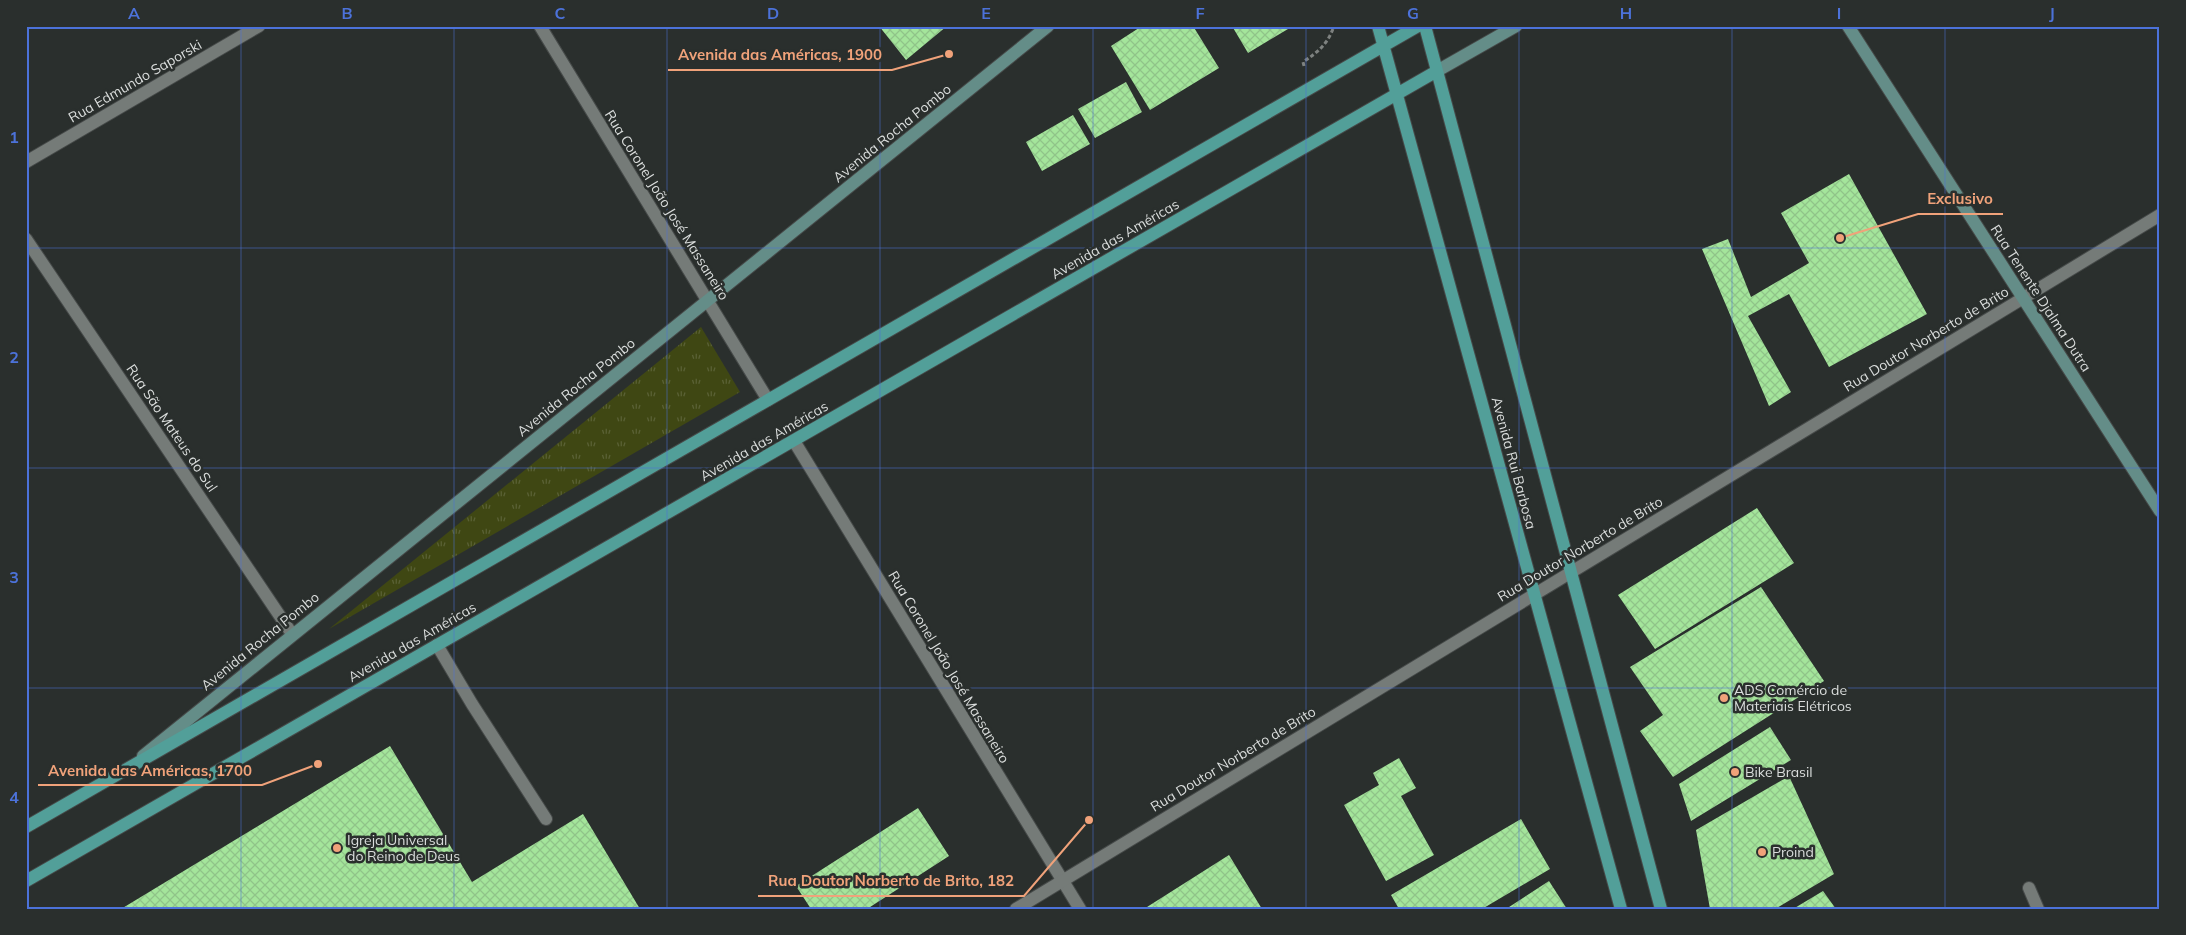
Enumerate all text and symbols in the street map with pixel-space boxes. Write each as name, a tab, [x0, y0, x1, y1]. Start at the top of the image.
text: A	[128, 3, 140, 23]
text: B	[341, 3, 353, 23]
text: C	[555, 3, 566, 23]
text: D	[767, 3, 779, 23]
text: E	[981, 3, 991, 23]
text: F	[1195, 3, 1205, 23]
text: G	[1407, 3, 1419, 23]
text: H	[1620, 3, 1632, 23]
text: I	[1837, 3, 1841, 23]
text: J	[2049, 3, 2055, 23]
street label: Rua Edmundo Saporski	[65, 35, 205, 127]
callout: Avenida das Américas, 1900	[668, 40, 892, 70]
text: Avenida das Américas, 1900	[678, 45, 882, 64]
street label: Avenida Rocha Pombo	[829, 80, 955, 186]
street label: Rua Coronel João José Massaneiro	[601, 107, 733, 303]
text: 1	[9, 127, 19, 147]
callout: Exclusivo	[1918, 184, 2003, 214]
text: Exclusivo	[1927, 189, 1993, 208]
street label: Avenida das Américas	[1048, 195, 1182, 283]
street label: Rua Tenente Djalma Dutra	[1987, 221, 2095, 375]
street label: Rua Doutor Norberto de Brito	[1840, 282, 2012, 396]
street label: Avenida Rocha Pombo	[513, 334, 639, 440]
text: 2	[9, 347, 19, 367]
street label: Rua São Mateus do Sul	[123, 361, 221, 495]
street label: Avenida Rui Barbosa	[1488, 395, 1540, 531]
street label: Avenida das Américas	[697, 397, 831, 485]
street label: Rua Doutor Norberto de Brito	[1494, 492, 1666, 606]
text: 3	[9, 567, 19, 587]
street label: Rua Coronel João José Massaneiro	[884, 568, 1014, 766]
street label: Avenida Rocha Pombo	[197, 588, 323, 694]
street label: Avenida das Américas	[345, 598, 479, 686]
place label: ADS Comércio de Materiais Elétricos	[1734, 681, 1852, 715]
marker: ADS Comércio de Materiais Elétricos	[1718, 692, 1730, 704]
street label: Rua Doutor Norberto de Brito	[1147, 702, 1319, 816]
callout: Avenida das Américas, 1700	[38, 755, 262, 785]
text: Avenida das Américas, 1700	[48, 761, 252, 780]
place label: Bike Brasil	[1745, 763, 1813, 781]
marker: Bike Brasil	[1729, 766, 1741, 778]
text: 4	[9, 787, 19, 807]
place label: Igreja Universal do Reino de Deus	[347, 831, 460, 865]
marker: Igreja Universal do Reino de Deus	[331, 842, 343, 854]
place label: Proind	[1772, 843, 1814, 861]
marker: Proind	[1756, 846, 1768, 858]
callout: Rua Doutor Norberto de Brito, 182	[758, 866, 1024, 896]
text: Rua Doutor Norberto de Brito, 182	[768, 871, 1014, 890]

